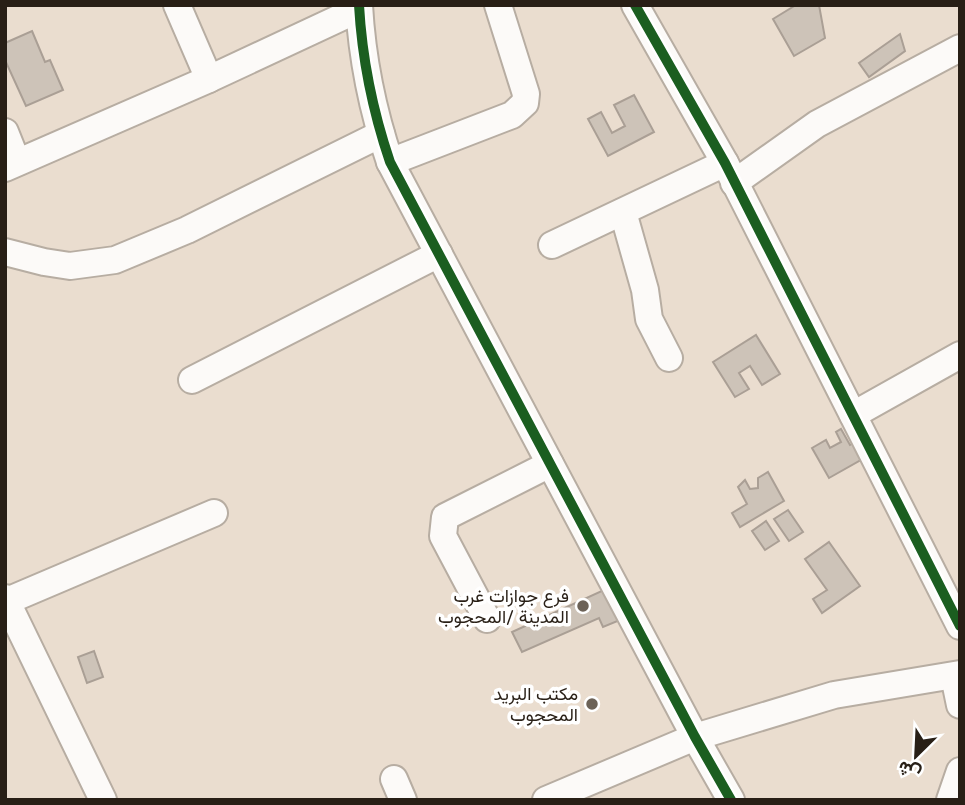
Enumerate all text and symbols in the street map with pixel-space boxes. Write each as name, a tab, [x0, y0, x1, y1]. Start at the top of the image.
place label: فرع جوازات غرب المدينة /المحجوب	[438, 585, 569, 628]
marker: فرع جوازات غرب المدينة /المحجوب	[575, 598, 591, 614]
place label: مكتب البريد المحجوب	[494, 683, 578, 726]
marker: مكتب البريد المحجوب	[584, 696, 600, 712]
north arrow	[881, 721, 951, 791]
text: ش	[894, 756, 924, 785]

